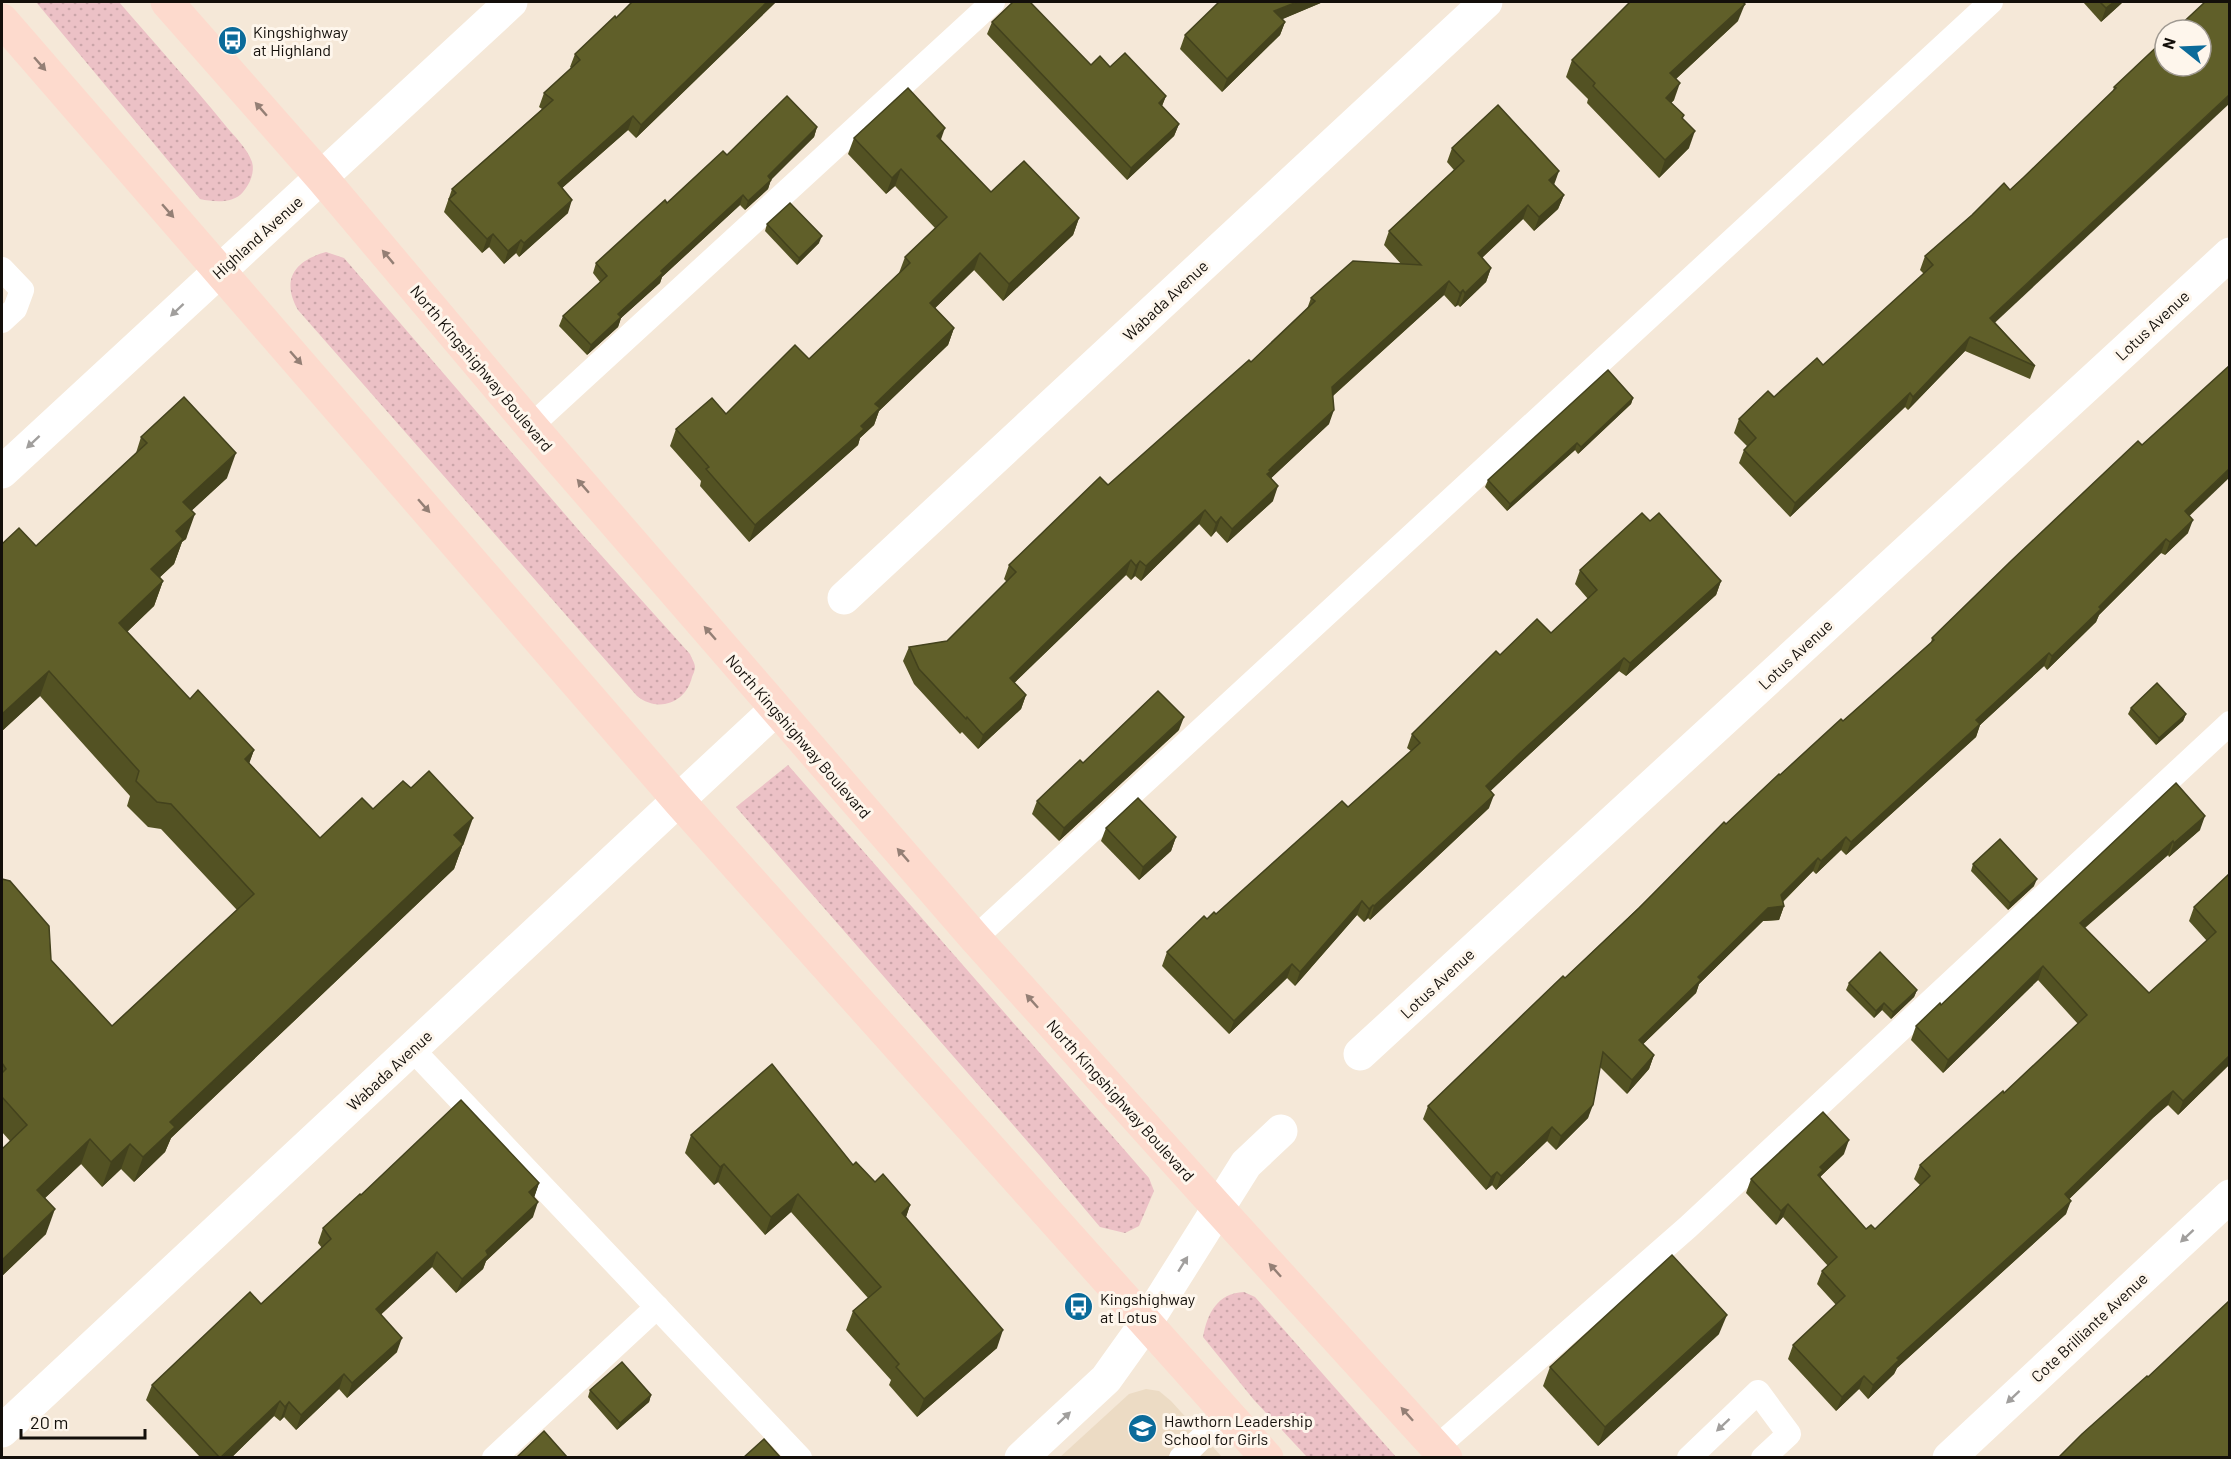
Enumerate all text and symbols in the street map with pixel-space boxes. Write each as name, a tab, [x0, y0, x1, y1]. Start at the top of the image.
north arrow	[2153, 18, 2213, 78]
place label: Kingshighway at Highland	[253, 22, 349, 59]
bus stop icon: Kingshighway at Highland	[216, 24, 248, 56]
text: N	[2158, 35, 2179, 51]
one-way arrow	[33, 56, 46, 71]
one-way arrow	[254, 102, 268, 117]
street label: Highland Avenue	[208, 192, 306, 282]
one-way arrow	[161, 203, 174, 218]
one-way arrow	[382, 249, 395, 265]
street label: Wabada Avenue	[1119, 256, 1211, 344]
street label: North Kingshighway Boulevard	[407, 281, 557, 455]
street label: Lotus Avenue	[2111, 286, 2193, 364]
one-way arrow	[169, 303, 184, 317]
one-way arrow	[289, 351, 303, 366]
one-way arrow	[26, 435, 41, 449]
one-way arrow	[577, 479, 590, 494]
one-way arrow	[417, 498, 430, 513]
street label: Lotus Avenue	[1754, 615, 1836, 693]
one-way arrow	[704, 625, 717, 641]
street label: North Kingshighway Boulevard	[723, 650, 875, 822]
one-way arrow	[897, 848, 910, 863]
street label: Lotus Avenue	[1396, 944, 1478, 1022]
one-way arrow	[1026, 994, 1039, 1009]
street label: North Kingshighway Boulevard	[1043, 1015, 1199, 1185]
street label: Wabada Avenue	[343, 1026, 435, 1114]
one-way arrow	[2180, 1228, 2194, 1242]
one-way arrow	[1177, 1256, 1188, 1272]
one-way arrow	[1268, 1263, 1282, 1278]
street label: Cote Brilliante Avenue	[2027, 1268, 2151, 1386]
place label: Kingshighway at Lotus	[1100, 1289, 1196, 1326]
bus stop icon: Kingshighway at Lotus	[1063, 1291, 1095, 1323]
one-way arrow	[2006, 1390, 2021, 1404]
scale bar	[21, 1402, 146, 1440]
one-way arrow	[1401, 1407, 1414, 1422]
text: 20 m	[30, 1411, 68, 1433]
place label: Hawthorn Leadership School for Girls	[1164, 1411, 1313, 1448]
one-way arrow	[1056, 1412, 1071, 1425]
school or university icon: Hawthorn Leadership School for Girls	[1127, 1413, 1159, 1445]
one-way arrow	[1716, 1418, 1731, 1432]

